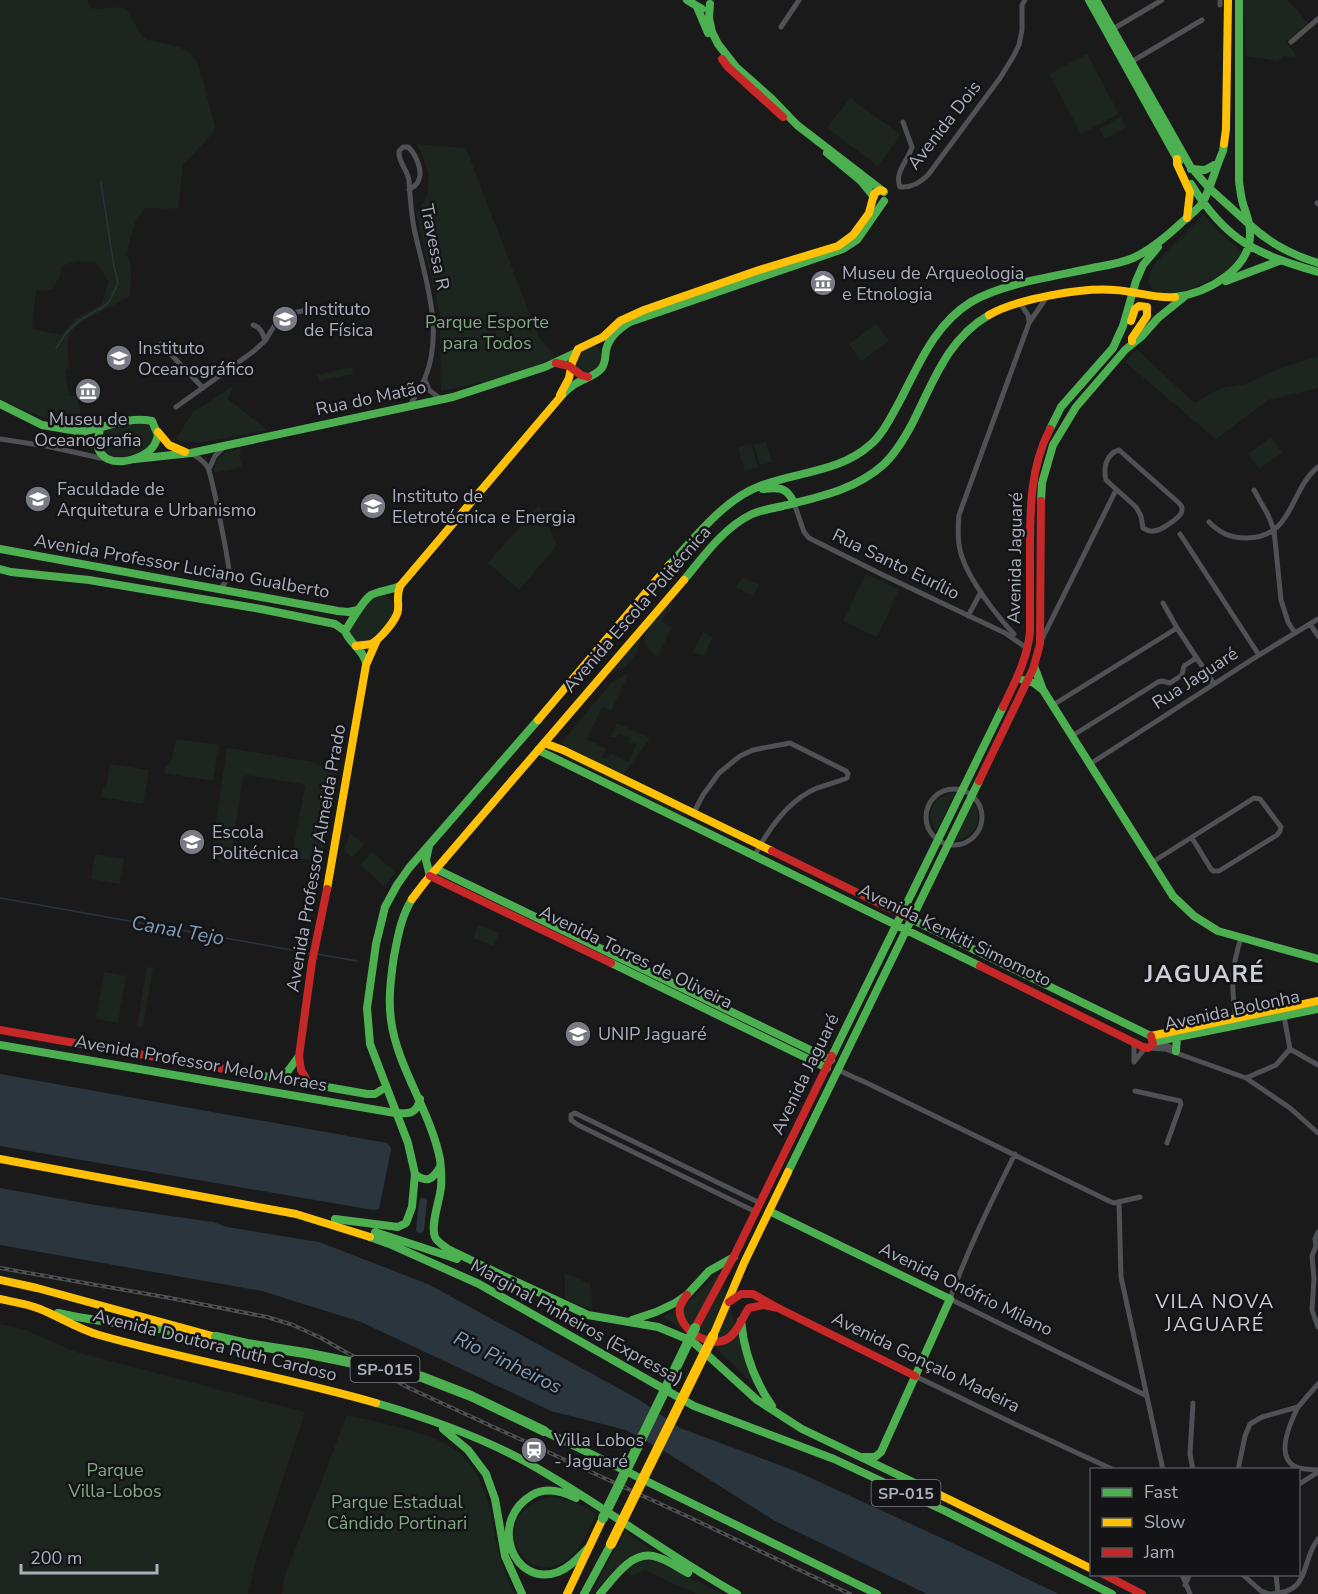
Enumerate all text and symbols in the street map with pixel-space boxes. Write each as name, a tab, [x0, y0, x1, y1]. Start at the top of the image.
street label: Avenida Dois	[902, 76, 986, 174]
street label: Travessa R	[415, 202, 455, 292]
place label: Museu de Arqueologia e Etnologia	[842, 261, 1024, 306]
museum icon: Museu de Arqueologia e Etnologia	[808, 268, 838, 298]
place label: Instituto de Física	[304, 297, 373, 342]
school or university icon: Instituto de Física	[270, 304, 300, 334]
park label: Parque Esporte para Todos	[425, 310, 549, 355]
place label: Instituto Oceanográfico	[138, 336, 254, 381]
school or university icon: Instituto Oceanográfico	[104, 343, 134, 373]
street label: Rua do Matão	[314, 375, 428, 421]
museum icon: Museu de Oceanografia	[73, 376, 103, 406]
place label: Museu de Oceanografia	[34, 407, 142, 452]
place label: Faculdade de Arquitetura e Urbanismo	[57, 477, 256, 522]
school or university icon: Faculdade de Arquitetura e Urbanismo	[23, 484, 53, 514]
place label: Instituto de Eletrotécnica e Energia	[392, 484, 576, 529]
school or university icon: Instituto de Eletrotécnica e Energia	[358, 491, 388, 521]
street label: Avenida Jaguaré	[1002, 492, 1028, 624]
street label: Avenida Escola Politécnica	[558, 520, 716, 698]
street label: Rua Santo Eurílio	[828, 523, 964, 605]
street label: Avenida Professor Luciano Gualberto	[32, 528, 332, 604]
street label: Rua Jaguaré	[1147, 641, 1243, 715]
street label: Avenida Professor Almeida Prado	[281, 722, 351, 994]
place label: Escola Politécnica	[212, 820, 299, 865]
school or university icon: Escola Politécnica	[177, 827, 207, 857]
street label: Avenida Kenkiti Simomoto	[855, 878, 1055, 992]
street label: Avenida Torres de Oliveira	[535, 900, 737, 1014]
water label: Canal Tejo	[129, 909, 226, 952]
district label: JAGUARÉ	[1144, 958, 1265, 990]
street label: Avenida Bolonha	[1162, 984, 1302, 1036]
street label: Avenida Jaguaré	[765, 1009, 845, 1139]
school or university icon: UNIP Jaguaré	[563, 1019, 593, 1049]
place label: UNIP Jaguaré	[598, 1022, 707, 1046]
street label: Avenida Professor Melo Moraes	[73, 1029, 329, 1097]
street label: Avenida Onófrio Milano	[875, 1237, 1057, 1341]
street label: Marginal Pinheiros (Expressa)	[466, 1253, 688, 1391]
district label: VILA NOVA JAGUARÉ	[1154, 1288, 1275, 1338]
street label: Avenida Doutora Ruth Cardoso	[90, 1303, 340, 1387]
street label: Avenida Gonçalo Madeira	[828, 1306, 1024, 1418]
water label: Rio Pinheiros	[449, 1325, 566, 1400]
road number: SP-015	[350, 1356, 420, 1382]
place label: Villa Lobos - Jaguaré	[553, 1428, 644, 1473]
station icon: Villa Lobos - Jaguaré	[519, 1435, 549, 1465]
park label: Parque Villa-Lobos	[67, 1458, 162, 1503]
legend	[1090, 1468, 1300, 1576]
road number: SP-015	[872, 1480, 940, 1506]
text: Fast	[1144, 1480, 1179, 1504]
park label: Parque Estadual Cândido Portinari	[327, 1490, 467, 1535]
text: Slow	[1144, 1510, 1185, 1534]
scale bar	[21, 1537, 158, 1575]
text: Jam	[1143, 1540, 1175, 1564]
text: 200 m	[30, 1546, 82, 1570]

